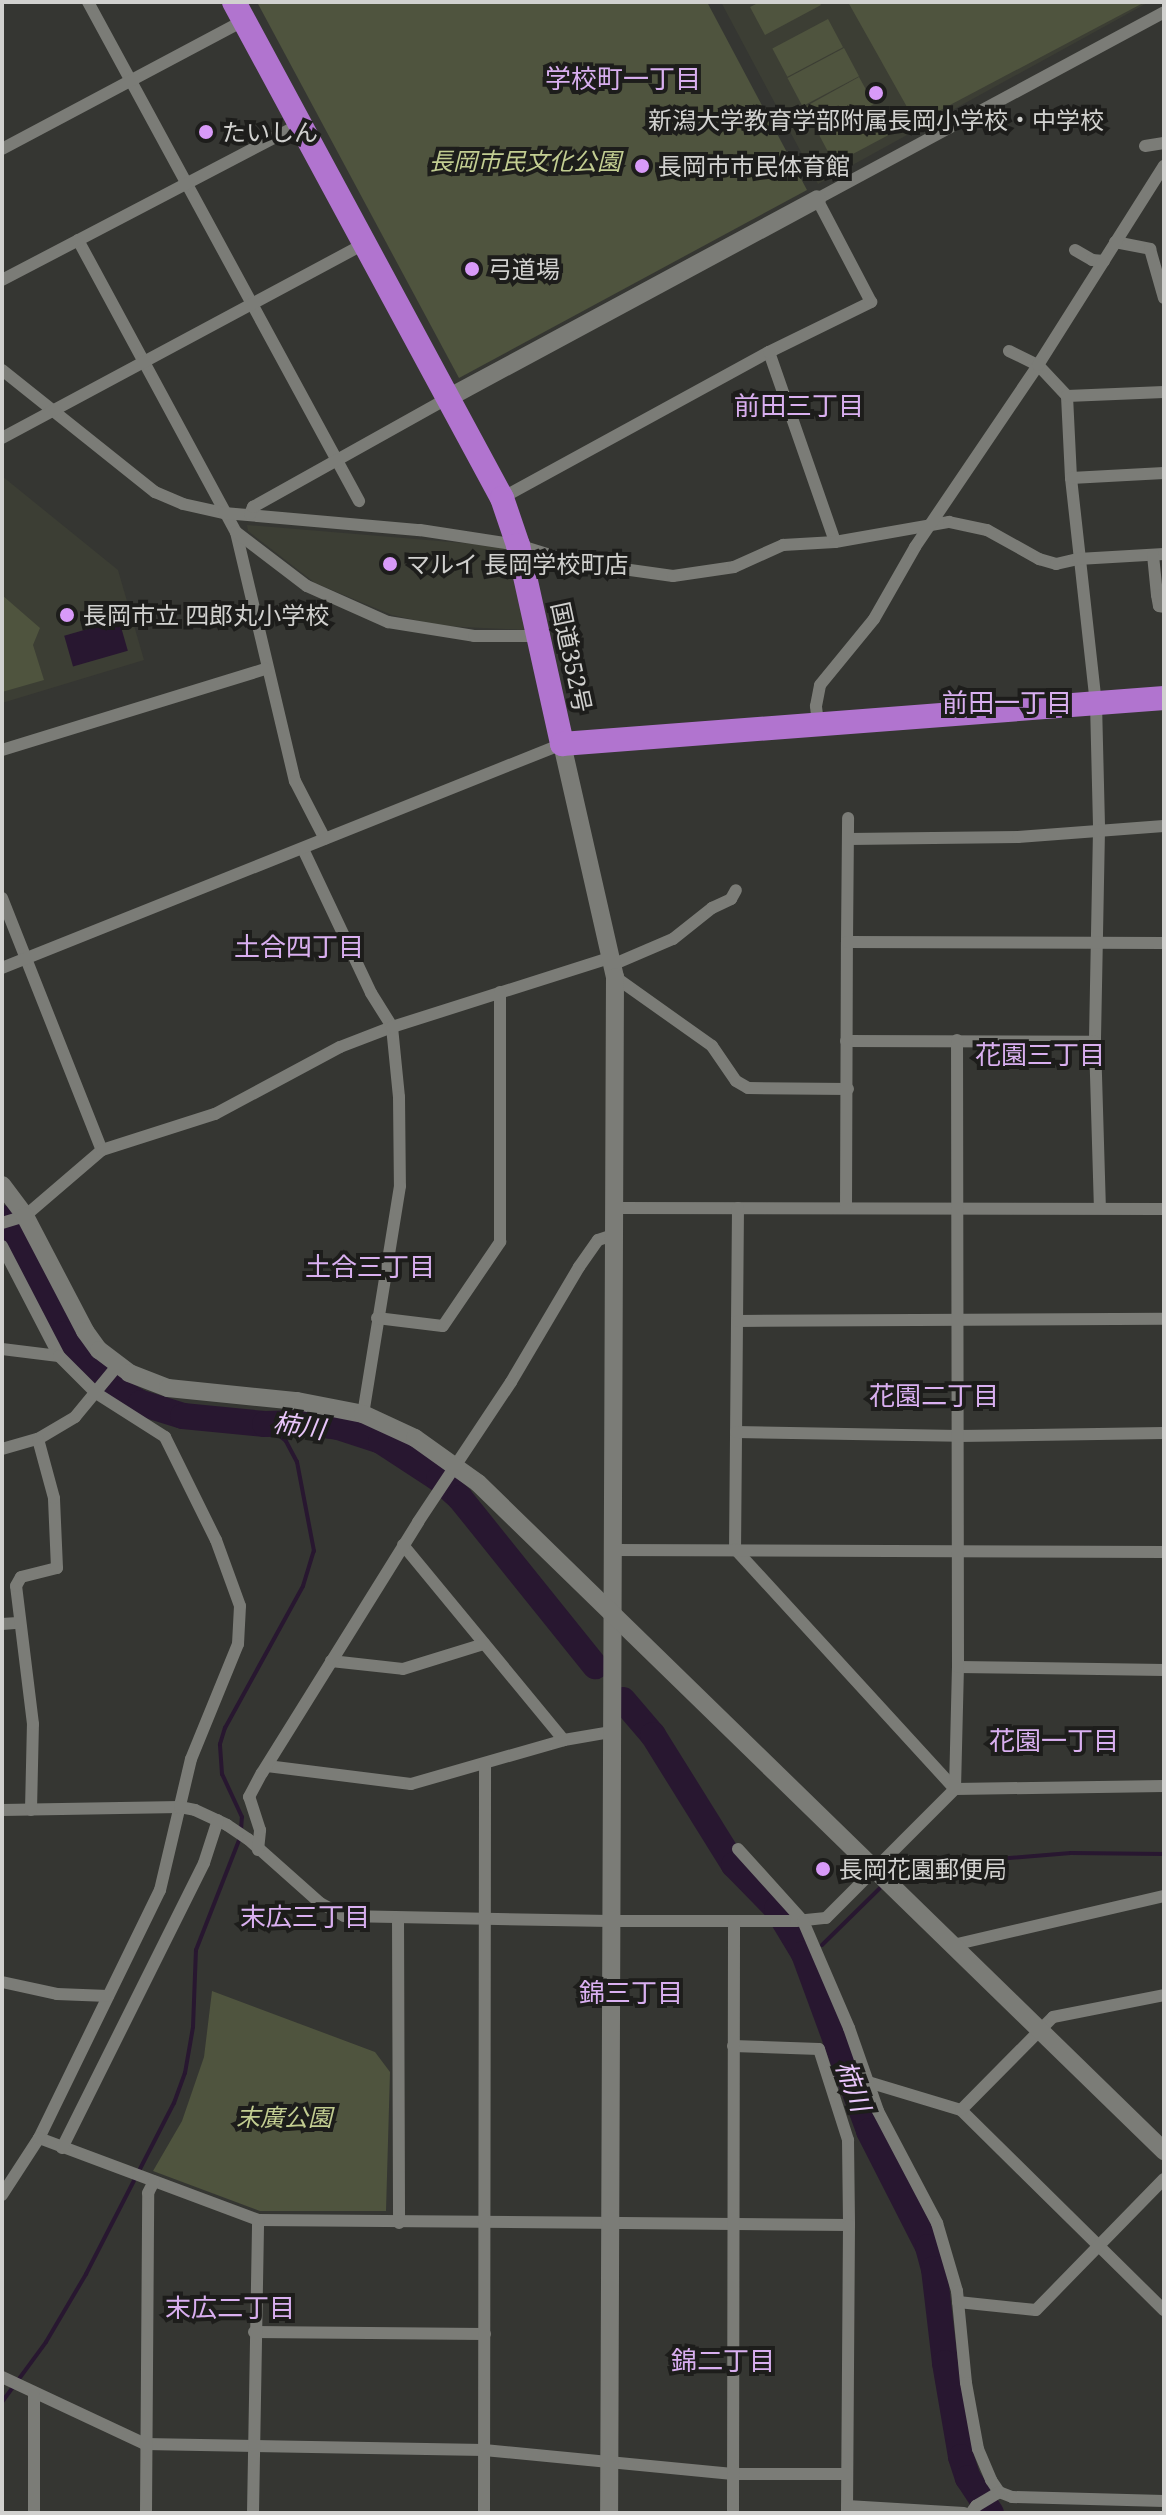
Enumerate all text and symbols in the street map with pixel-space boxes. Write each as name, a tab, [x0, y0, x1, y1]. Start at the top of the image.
district label: 学校町一丁目	[545, 63, 701, 95]
marker: 新潟大学教育学部附属長岡小学校・中学校	[867, 84, 885, 102]
place label: 新潟大学教育学部附属長岡小学校・中学校	[648, 106, 1104, 134]
place label: たいしん	[222, 118, 318, 146]
marker: たいしん	[197, 123, 215, 141]
park label: 長岡市民文化公園	[429, 147, 621, 175]
place label: 長岡市市民体育館	[658, 152, 850, 180]
marker: 長岡市市民体育館	[633, 157, 651, 175]
place label: 弓道場	[488, 255, 560, 283]
marker: 弓道場	[463, 260, 481, 278]
district label: 前田三丁目	[734, 390, 864, 422]
place label: マルイ 長岡学校町店	[406, 550, 628, 578]
marker: マルイ 長岡学校町店	[381, 555, 399, 573]
street label: 国道352号	[546, 599, 598, 715]
place label: 長岡市立 四郎丸小学校	[83, 601, 329, 629]
marker: 長岡市立 四郎丸小学校	[58, 606, 76, 624]
district label: 前田一丁目	[942, 687, 1072, 719]
district label: 土合四丁目	[234, 931, 364, 963]
district label: 花園三丁目	[975, 1039, 1105, 1071]
district label: 土合三丁目	[305, 1251, 435, 1283]
district label: 花園二丁目	[869, 1380, 999, 1412]
water label: 柿川	[271, 1407, 327, 1445]
district label: 花園一丁目	[989, 1725, 1119, 1757]
place label: 長岡花園郵便局	[839, 1855, 1007, 1883]
marker: 長岡花園郵便局	[814, 1860, 832, 1878]
district label: 末広三丁目	[240, 1901, 370, 1933]
district label: 錦三丁目	[579, 1977, 683, 2009]
water label: 柿川	[829, 2056, 877, 2116]
park label: 末廣公園	[236, 2103, 332, 2131]
district label: 末広二丁目	[165, 2292, 295, 2324]
district label: 錦二丁目	[671, 2345, 775, 2377]

